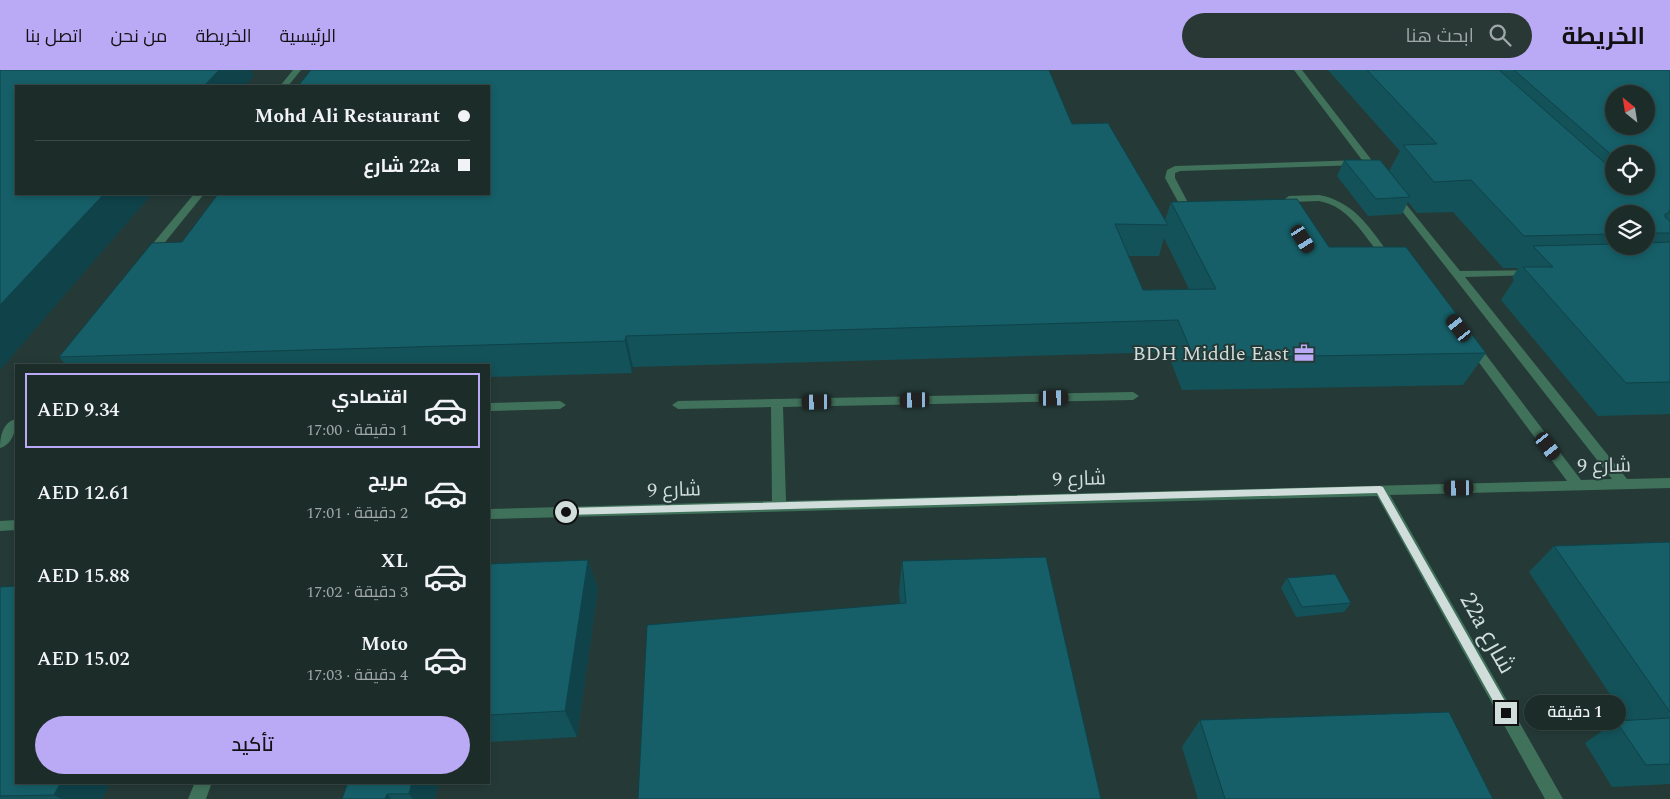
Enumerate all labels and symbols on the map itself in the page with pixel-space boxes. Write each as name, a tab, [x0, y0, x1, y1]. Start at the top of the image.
north arrow	[1605, 85, 1655, 135]
car	[1288, 222, 1317, 256]
car	[1443, 312, 1474, 344]
place label: BDH Middle East	[1132, 339, 1289, 369]
office icon: BDH Middle East	[1293, 342, 1315, 364]
car	[1038, 390, 1069, 406]
car	[899, 392, 930, 408]
car	[801, 394, 832, 410]
car	[1532, 430, 1563, 462]
street label: شارع 9	[1577, 451, 1631, 481]
street label: شارع 9	[1052, 463, 1106, 495]
street label: شارع 9	[647, 474, 701, 506]
car	[1443, 480, 1474, 496]
route start	[555, 501, 577, 523]
street label: 22a شارع	[1450, 586, 1524, 681]
callout: 1 دقيقة	[1524, 696, 1626, 730]
route end	[1495, 702, 1517, 724]

